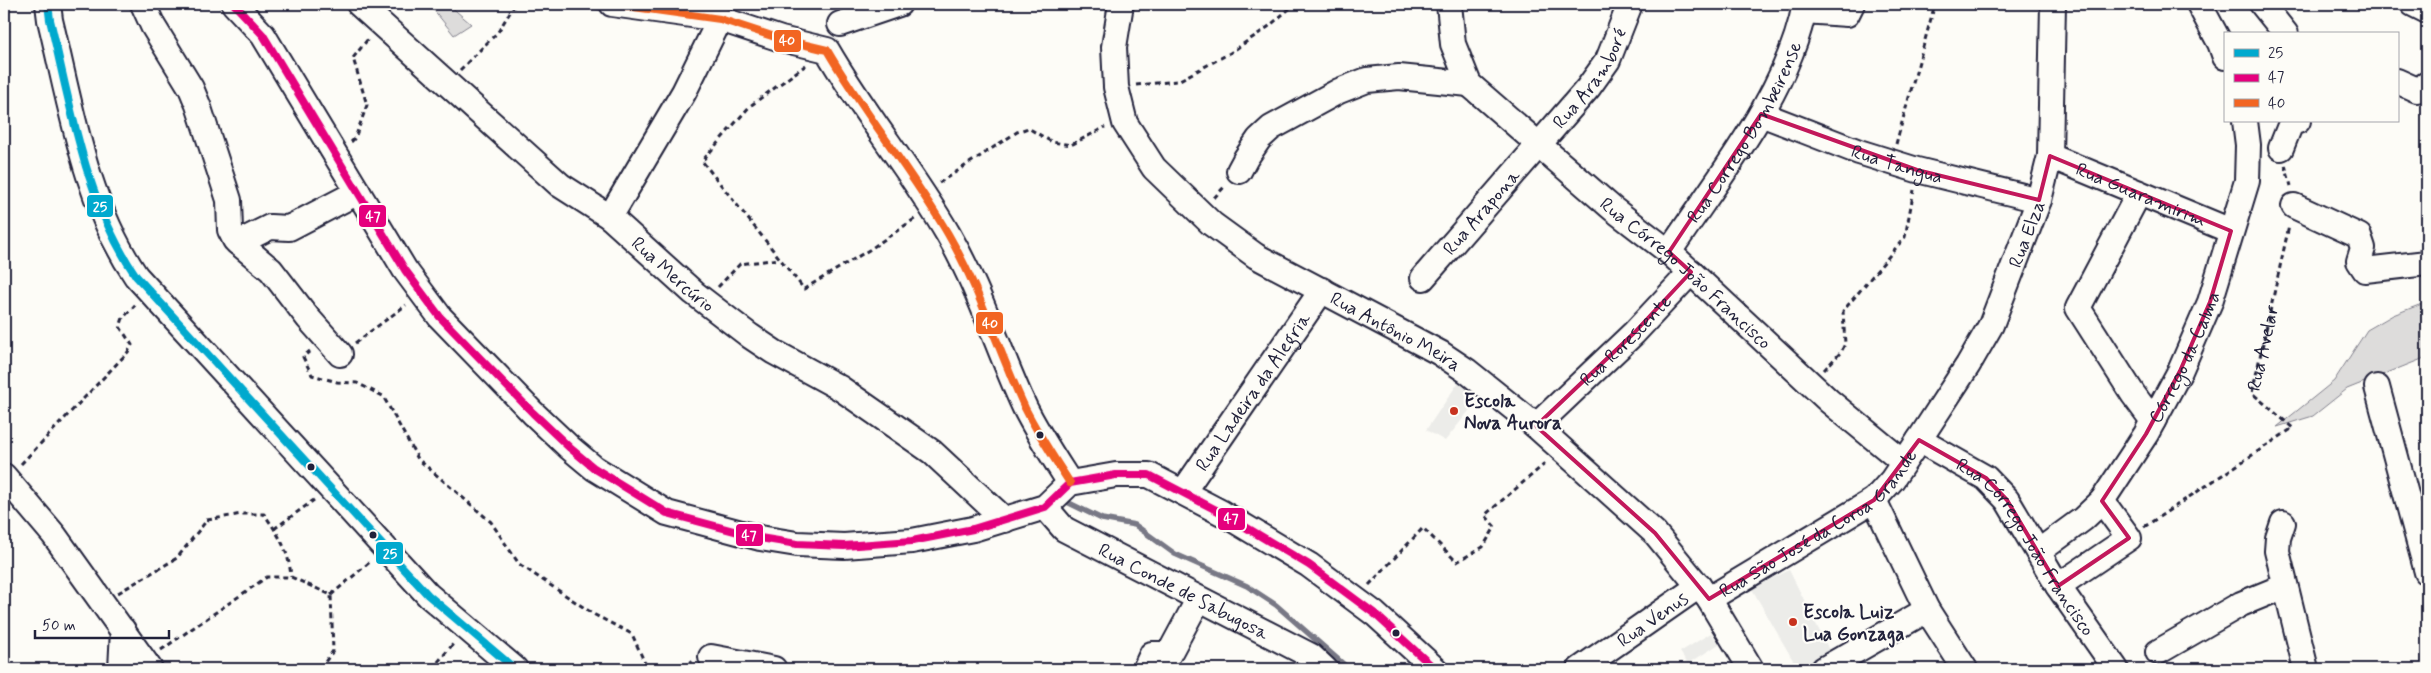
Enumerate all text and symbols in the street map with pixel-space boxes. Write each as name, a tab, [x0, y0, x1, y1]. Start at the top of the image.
street label: Rua Aramboré	[1548, 25, 1633, 134]
line badge: 40	[773, 29, 802, 53]
text: 40	[779, 32, 795, 50]
legend	[2224, 32, 2398, 122]
street label: Rua Corrego Bombeirense	[1682, 38, 1808, 228]
text: 25	[2268, 44, 2283, 64]
text: 47	[2268, 68, 2285, 88]
text: 40	[2268, 94, 2285, 114]
street label: Rua Tangua	[1847, 139, 1945, 190]
street label: Rua Guaramirim	[2072, 157, 2210, 233]
street label: Rua Arapona	[1438, 164, 1526, 261]
street label: Rua Córrego João Francisco	[1594, 192, 1776, 355]
line badge: 25	[86, 194, 114, 218]
street label: Rua Elza	[2003, 197, 2052, 271]
text: 25	[93, 198, 108, 216]
line badge: 47	[358, 204, 387, 228]
text: 47	[365, 208, 381, 226]
street label: Rua Mercúrio	[626, 231, 719, 318]
street label: Rua Antônio Meira	[1325, 286, 1466, 378]
street label: Córrego da Calma	[2143, 289, 2226, 428]
street label: Rua Rorescente	[1575, 290, 1678, 392]
street label: Rua Avelar	[2242, 303, 2285, 393]
street label: Rua Ladeira da Alegria	[1190, 308, 1317, 476]
line badge: 40	[975, 311, 1004, 335]
text: 40	[982, 315, 998, 333]
place label: Escola Nova Aurora	[1464, 389, 1562, 436]
marker: Escola Nova Aurora	[1448, 405, 1460, 417]
unlabelled marker	[1035, 430, 1045, 440]
street label: Rua São José da Coroa Grande	[1715, 445, 1923, 604]
street label: Rua Córrego João Francisco	[1951, 453, 2100, 641]
unlabelled marker	[306, 462, 316, 472]
line badge: 47	[1217, 507, 1246, 531]
text: 47	[1223, 510, 1239, 528]
line badge: 47	[735, 523, 764, 547]
text: 47	[741, 527, 757, 545]
unlabelled marker	[368, 530, 378, 540]
street label: Rua Conde de Sabugosa	[1094, 538, 1273, 646]
line badge: 25	[375, 541, 404, 565]
text: 25	[383, 545, 398, 563]
street label: Rua Venus	[1613, 586, 1694, 653]
place label: Escola Luiz Lua Gonzaga	[1803, 600, 1905, 648]
scale bar	[35, 608, 169, 640]
text: 50 m	[42, 616, 76, 636]
marker: Escola Luiz Lua Gonzaga	[1787, 616, 1799, 628]
unlabelled marker	[1391, 628, 1401, 638]

